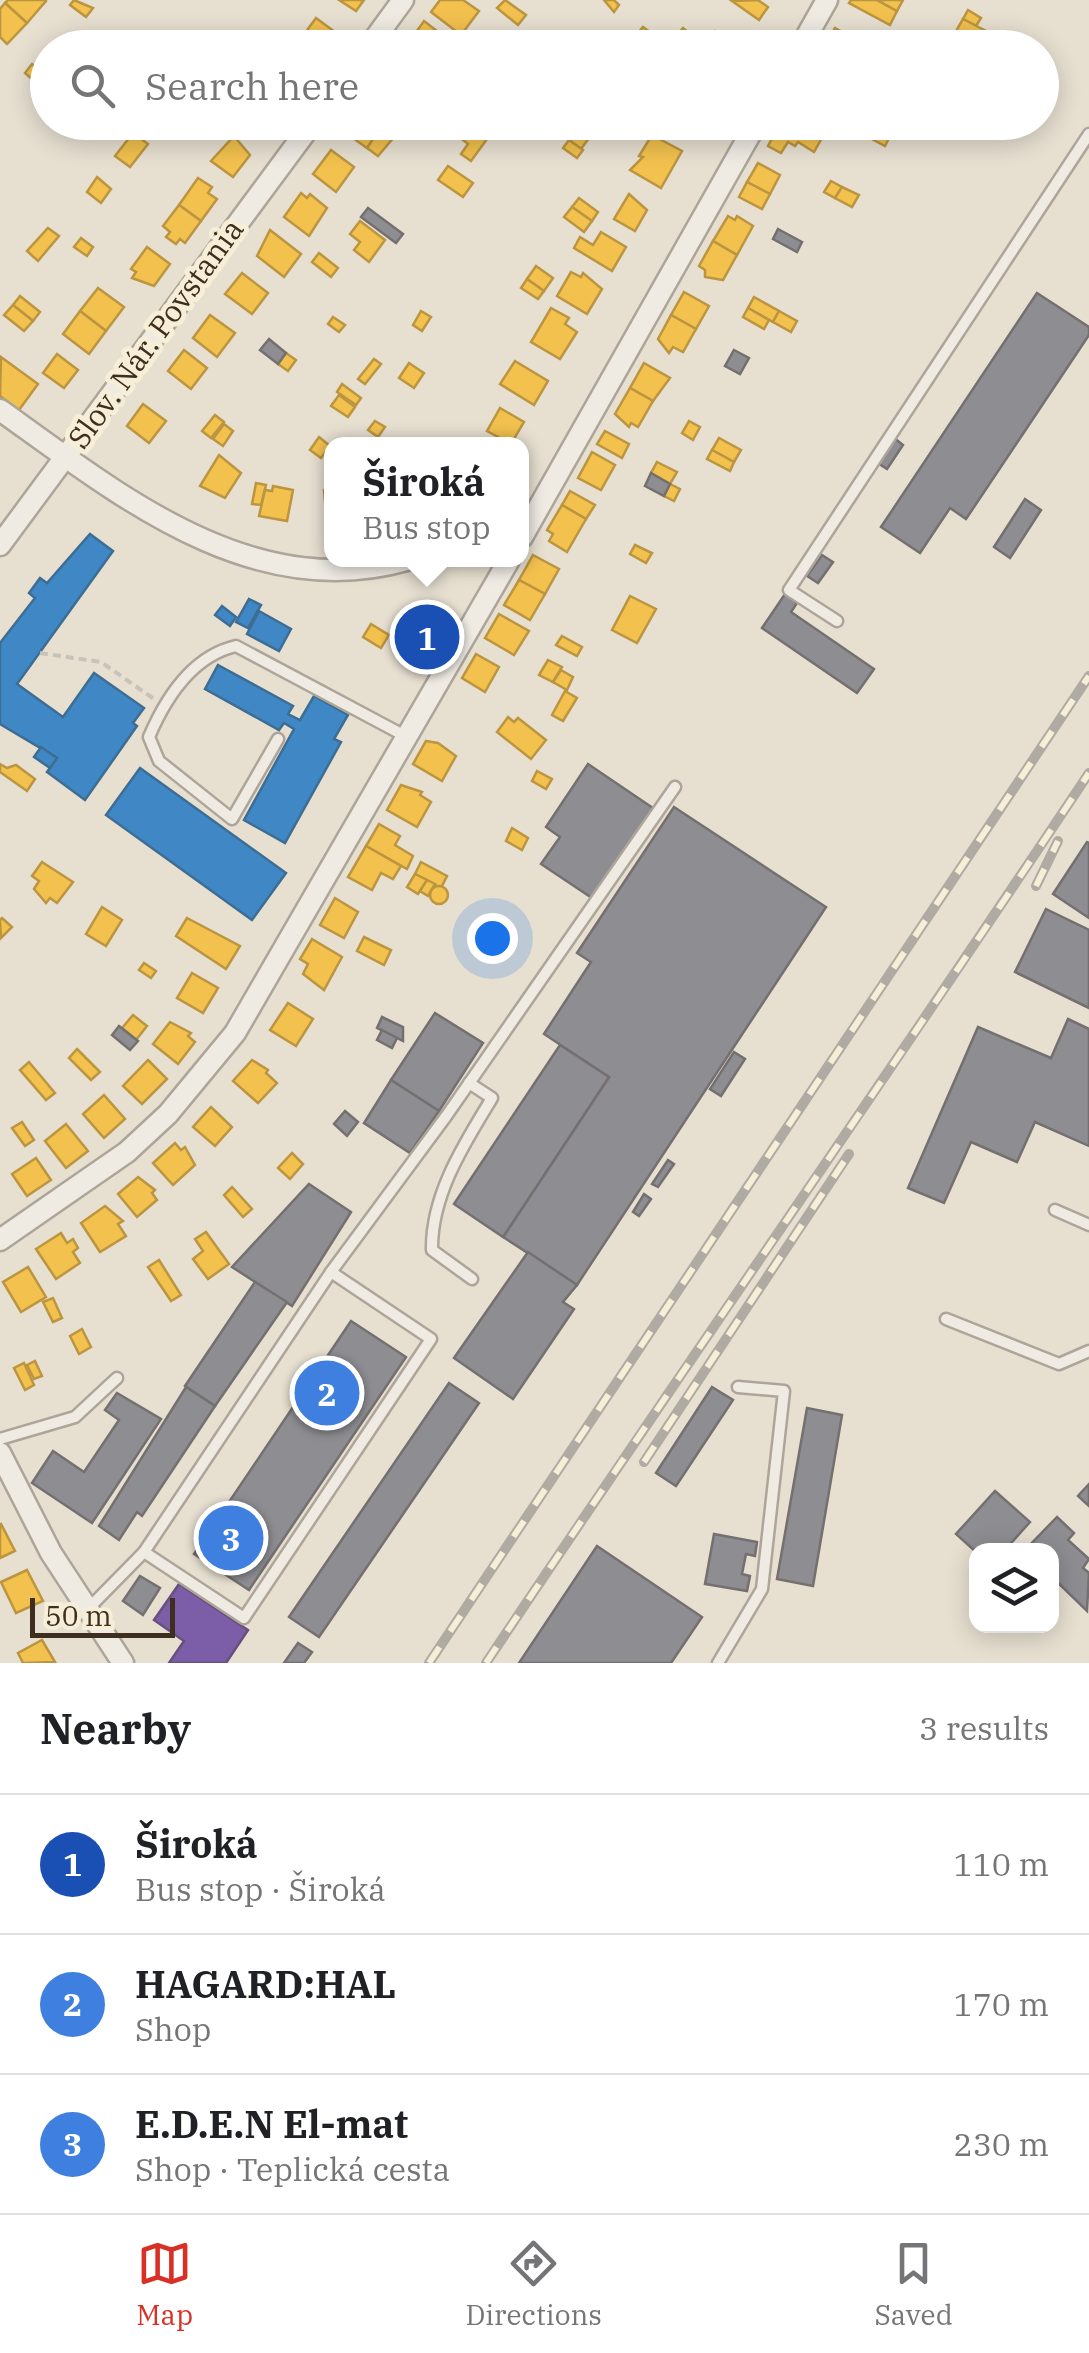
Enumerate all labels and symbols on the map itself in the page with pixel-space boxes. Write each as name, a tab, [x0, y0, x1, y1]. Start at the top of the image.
street label: Slov. Nár. Povstania	[58, 211, 251, 456]
pin: 1	[394, 600, 460, 674]
your location	[467, 913, 518, 964]
pin: 2	[294, 1356, 360, 1430]
pin: 3	[198, 1500, 264, 1576]
scale bar	[30, 1593, 175, 1638]

